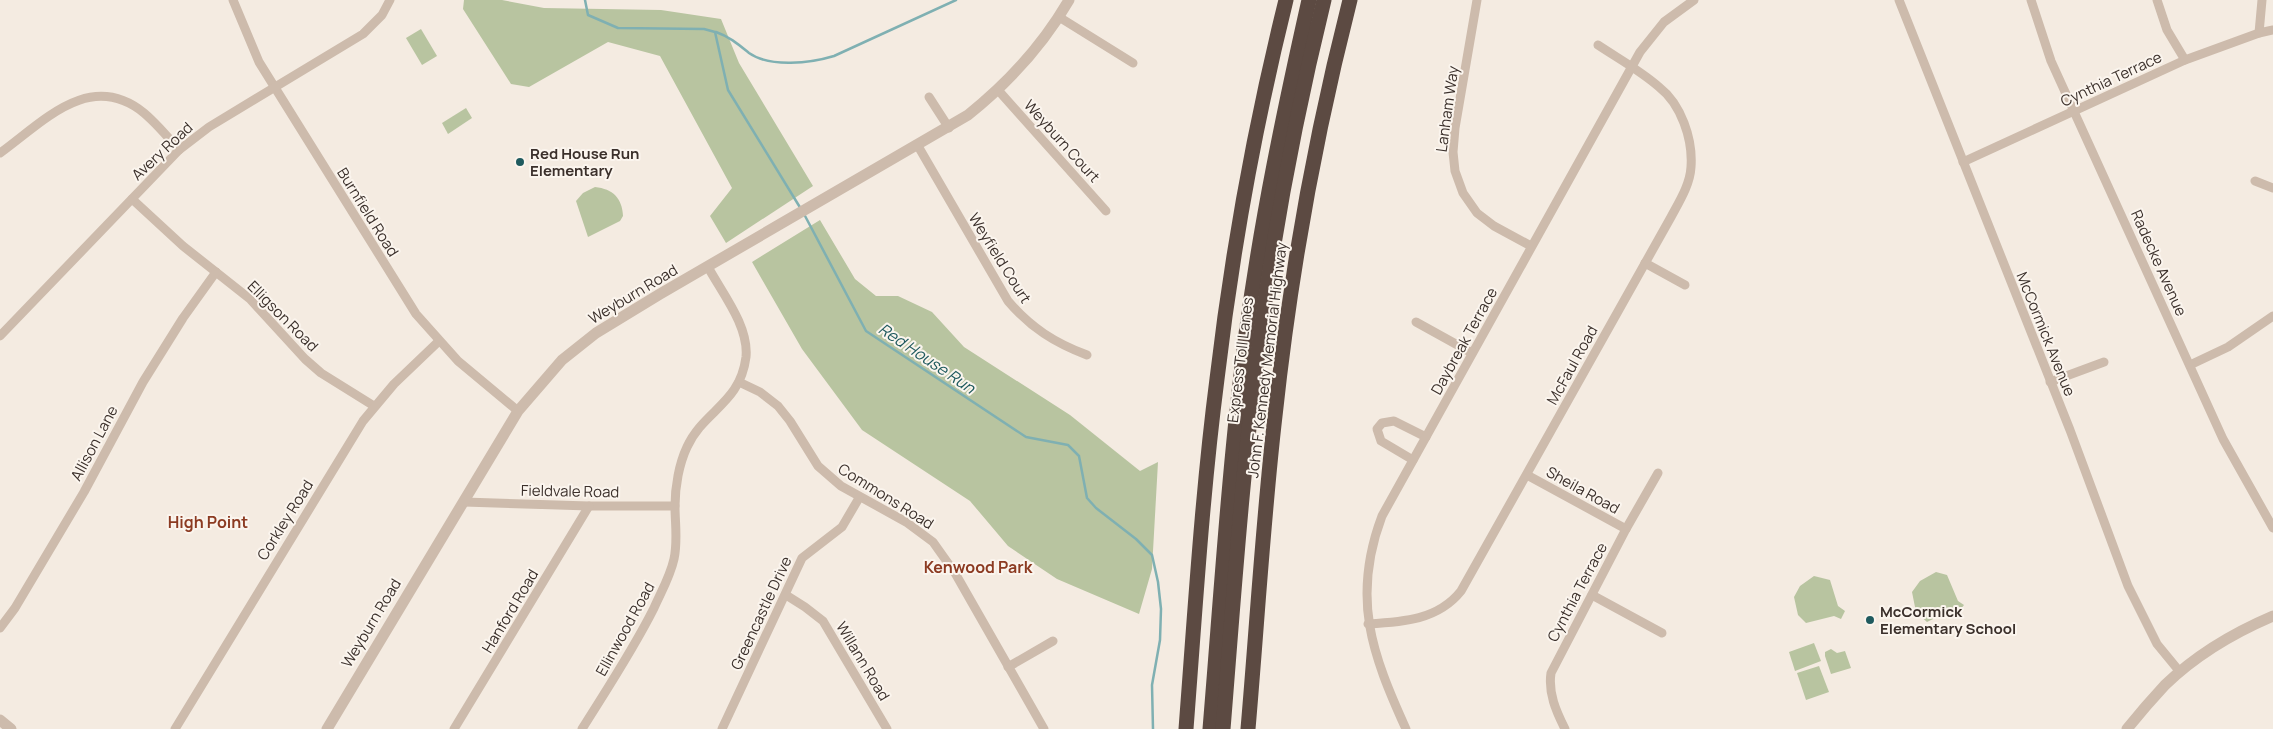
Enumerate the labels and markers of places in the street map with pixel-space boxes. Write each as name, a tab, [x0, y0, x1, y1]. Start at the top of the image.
place label: Red House Run Elementary	[530, 143, 639, 181]
marker: Red House Run Elementary	[514, 156, 526, 168]
place label: McCormick Elementary School	[1880, 601, 2016, 639]
marker: McCormick Elementary School	[1864, 614, 1876, 626]

